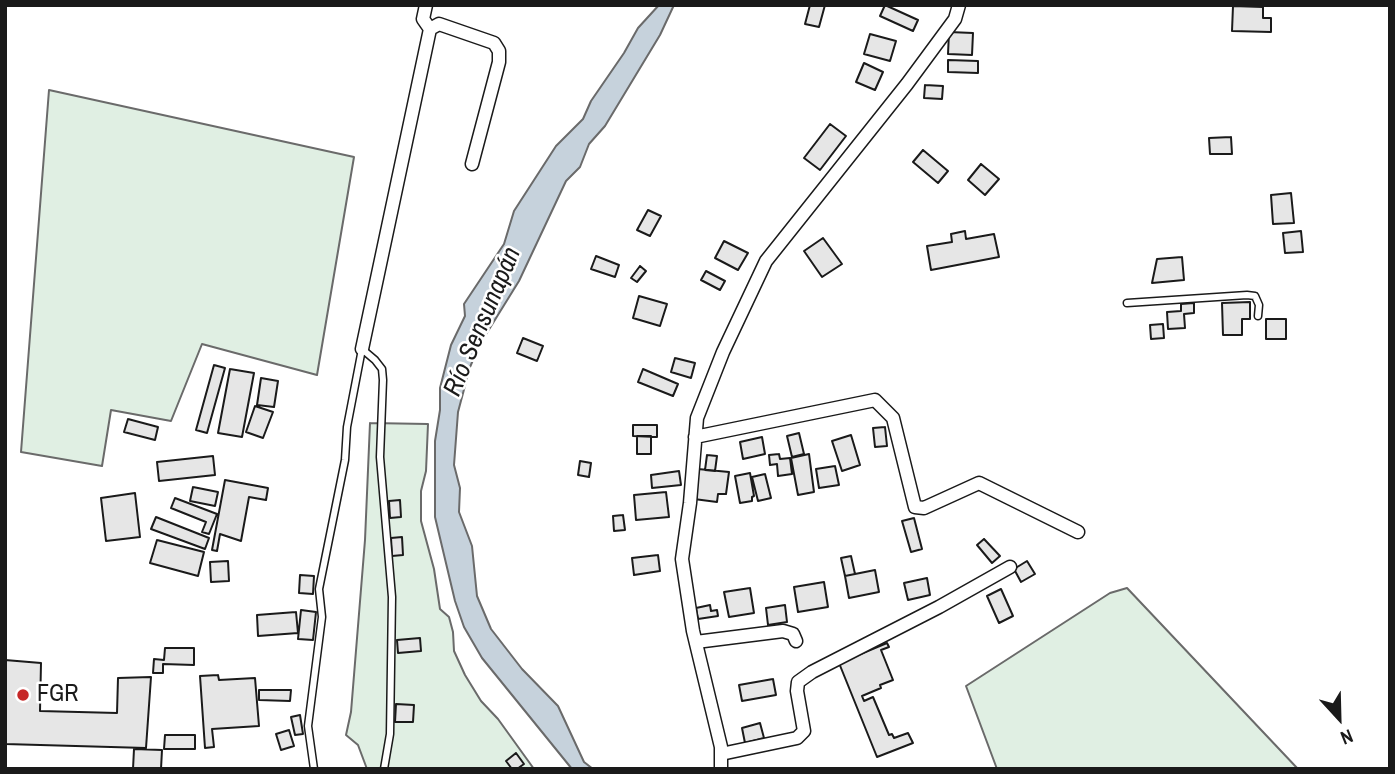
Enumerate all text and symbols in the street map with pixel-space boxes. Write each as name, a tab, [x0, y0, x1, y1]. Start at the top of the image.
water label: Río Sensunapán	[438, 243, 528, 401]
place label: FGR	[37, 681, 79, 709]
north arrow	[1304, 683, 1374, 753]
marker: FGR	[15, 687, 31, 703]
text: N	[1337, 723, 1357, 752]

